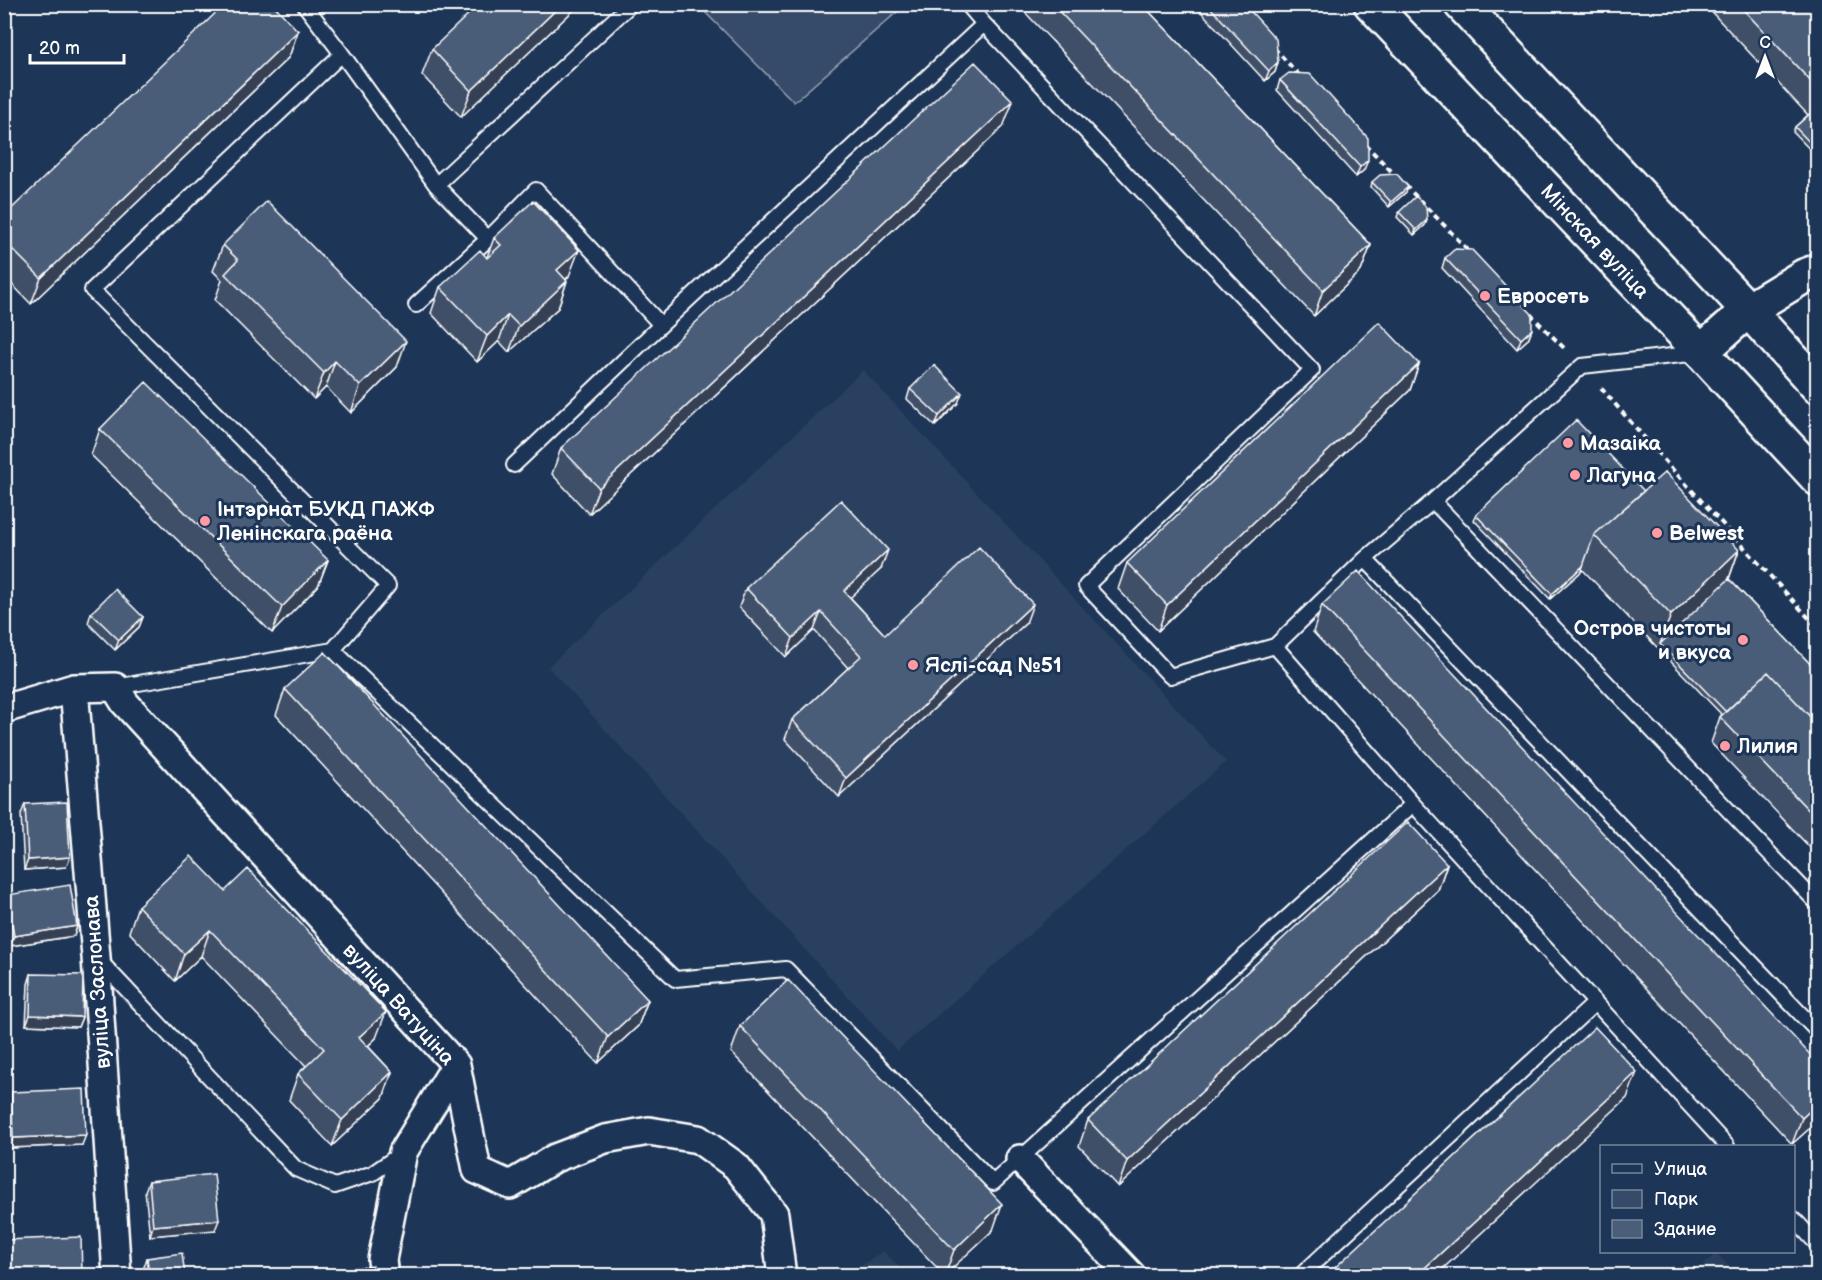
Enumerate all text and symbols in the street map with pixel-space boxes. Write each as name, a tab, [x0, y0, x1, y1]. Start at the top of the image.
scale bar	[30, 27, 124, 65]
north arrow	[1735, 27, 1795, 87]
text: С	[1759, 34, 1771, 53]
text: 20 m	[39, 38, 80, 59]
street label: Мінская вуліца	[1535, 179, 1655, 304]
place label: Евросеть	[1497, 284, 1589, 309]
marker: Евросеть	[1478, 289, 1492, 303]
place label: Мазаіка	[1580, 431, 1662, 456]
marker: Мазаіка	[1561, 436, 1575, 450]
place label: Лагуна	[1586, 463, 1656, 488]
marker: Лагуна	[1568, 468, 1582, 482]
place label: Інтэрнат БУКД ПАЖФ Ленінскага раёна	[216, 497, 435, 546]
marker: Інтэрнат БУКД ПАЖФ Ленінскага раёна	[198, 514, 212, 528]
place label: Belwest	[1669, 521, 1744, 546]
marker: Belwest	[1650, 526, 1664, 540]
place label: Остров чистоты и вкуса	[1574, 616, 1732, 665]
marker: Остров чистоты и вкуса	[1736, 633, 1750, 647]
place label: Яслі-сад №51	[925, 653, 1062, 678]
marker: Яслі-сад №51	[906, 658, 920, 672]
place label: Лилия	[1736, 734, 1798, 759]
marker: Лилия	[1718, 739, 1732, 753]
street label: вуліца Заслонава	[79, 894, 116, 1070]
street label: вуліца Ватуціна	[337, 938, 460, 1071]
legend	[1600, 1145, 1795, 1253]
text: Улица	[1654, 1159, 1708, 1180]
text: Парк	[1654, 1189, 1698, 1210]
text: Здание	[1654, 1219, 1716, 1240]

